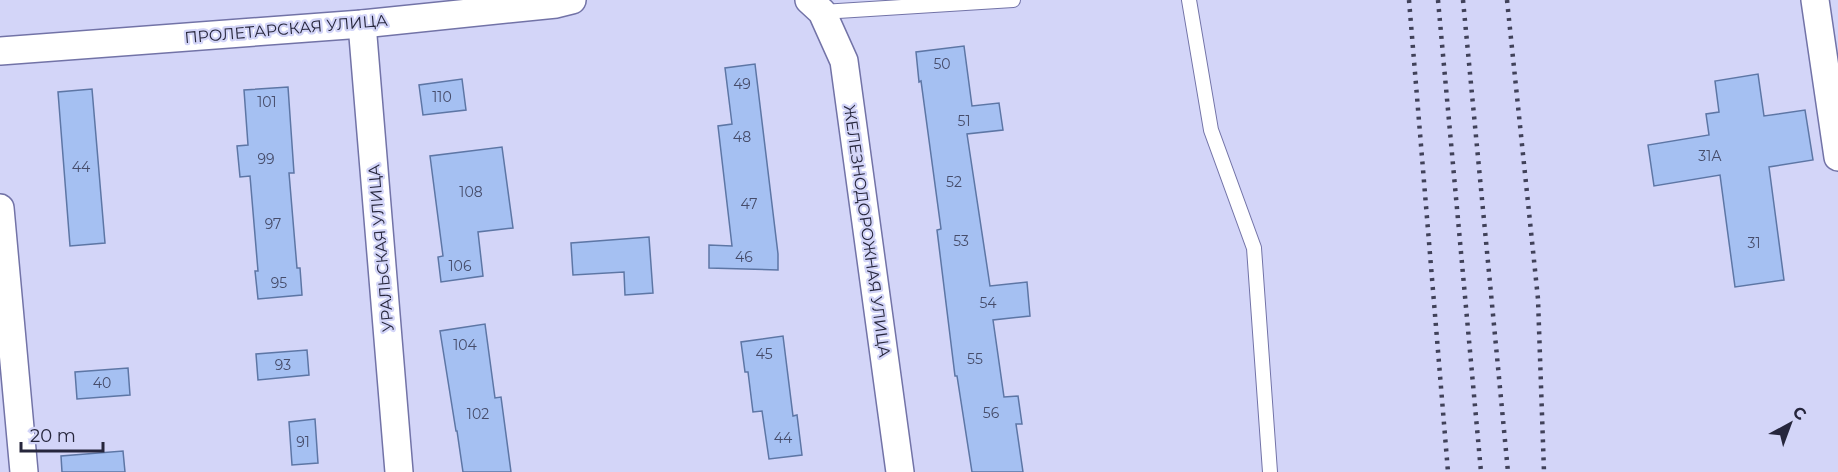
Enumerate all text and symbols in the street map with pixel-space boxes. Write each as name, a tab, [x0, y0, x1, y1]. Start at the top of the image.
street label: ПРОЛЕТАРСКАЯ УЛИЦА	[184, 11, 388, 47]
house number: 50	[933, 55, 951, 73]
house number: 49	[733, 75, 751, 93]
house number: 110	[432, 88, 452, 106]
house number: 101	[257, 93, 277, 111]
street label: ЖЕЛЕЗНОДОРОЖНАЯ УЛИЦА	[840, 103, 894, 359]
house number: 51	[958, 112, 970, 130]
house number: 48	[733, 128, 751, 146]
house number: 31А	[1698, 147, 1722, 165]
house number: 99	[257, 150, 275, 168]
house number: 44	[72, 158, 91, 176]
street label: УРАЛЬСКАЯ УЛИЦА	[364, 163, 398, 332]
house number: 52	[946, 173, 962, 191]
house number: 108	[459, 183, 483, 201]
house number: 47	[741, 195, 757, 213]
house number: 97	[265, 215, 281, 233]
house number: 53	[953, 232, 969, 250]
house number: 31	[1748, 234, 1760, 252]
house number: 46	[735, 248, 753, 266]
house number: 106	[449, 257, 472, 275]
house number: 95	[271, 274, 287, 292]
house number: 54	[979, 294, 997, 312]
house number: 104	[453, 336, 478, 354]
house number: 45	[755, 345, 773, 363]
house number: 55	[967, 350, 983, 368]
house number: 93	[275, 356, 291, 374]
house number: 40	[93, 374, 111, 392]
north arrow	[1760, 394, 1820, 454]
text: С	[1789, 402, 1810, 424]
house number: 56	[983, 404, 1000, 422]
house number: 102	[467, 405, 489, 423]
scale bar	[21, 415, 104, 453]
text: 20 m	[30, 425, 76, 447]
house number: 44	[774, 429, 793, 447]
house number: 91	[296, 433, 310, 451]

